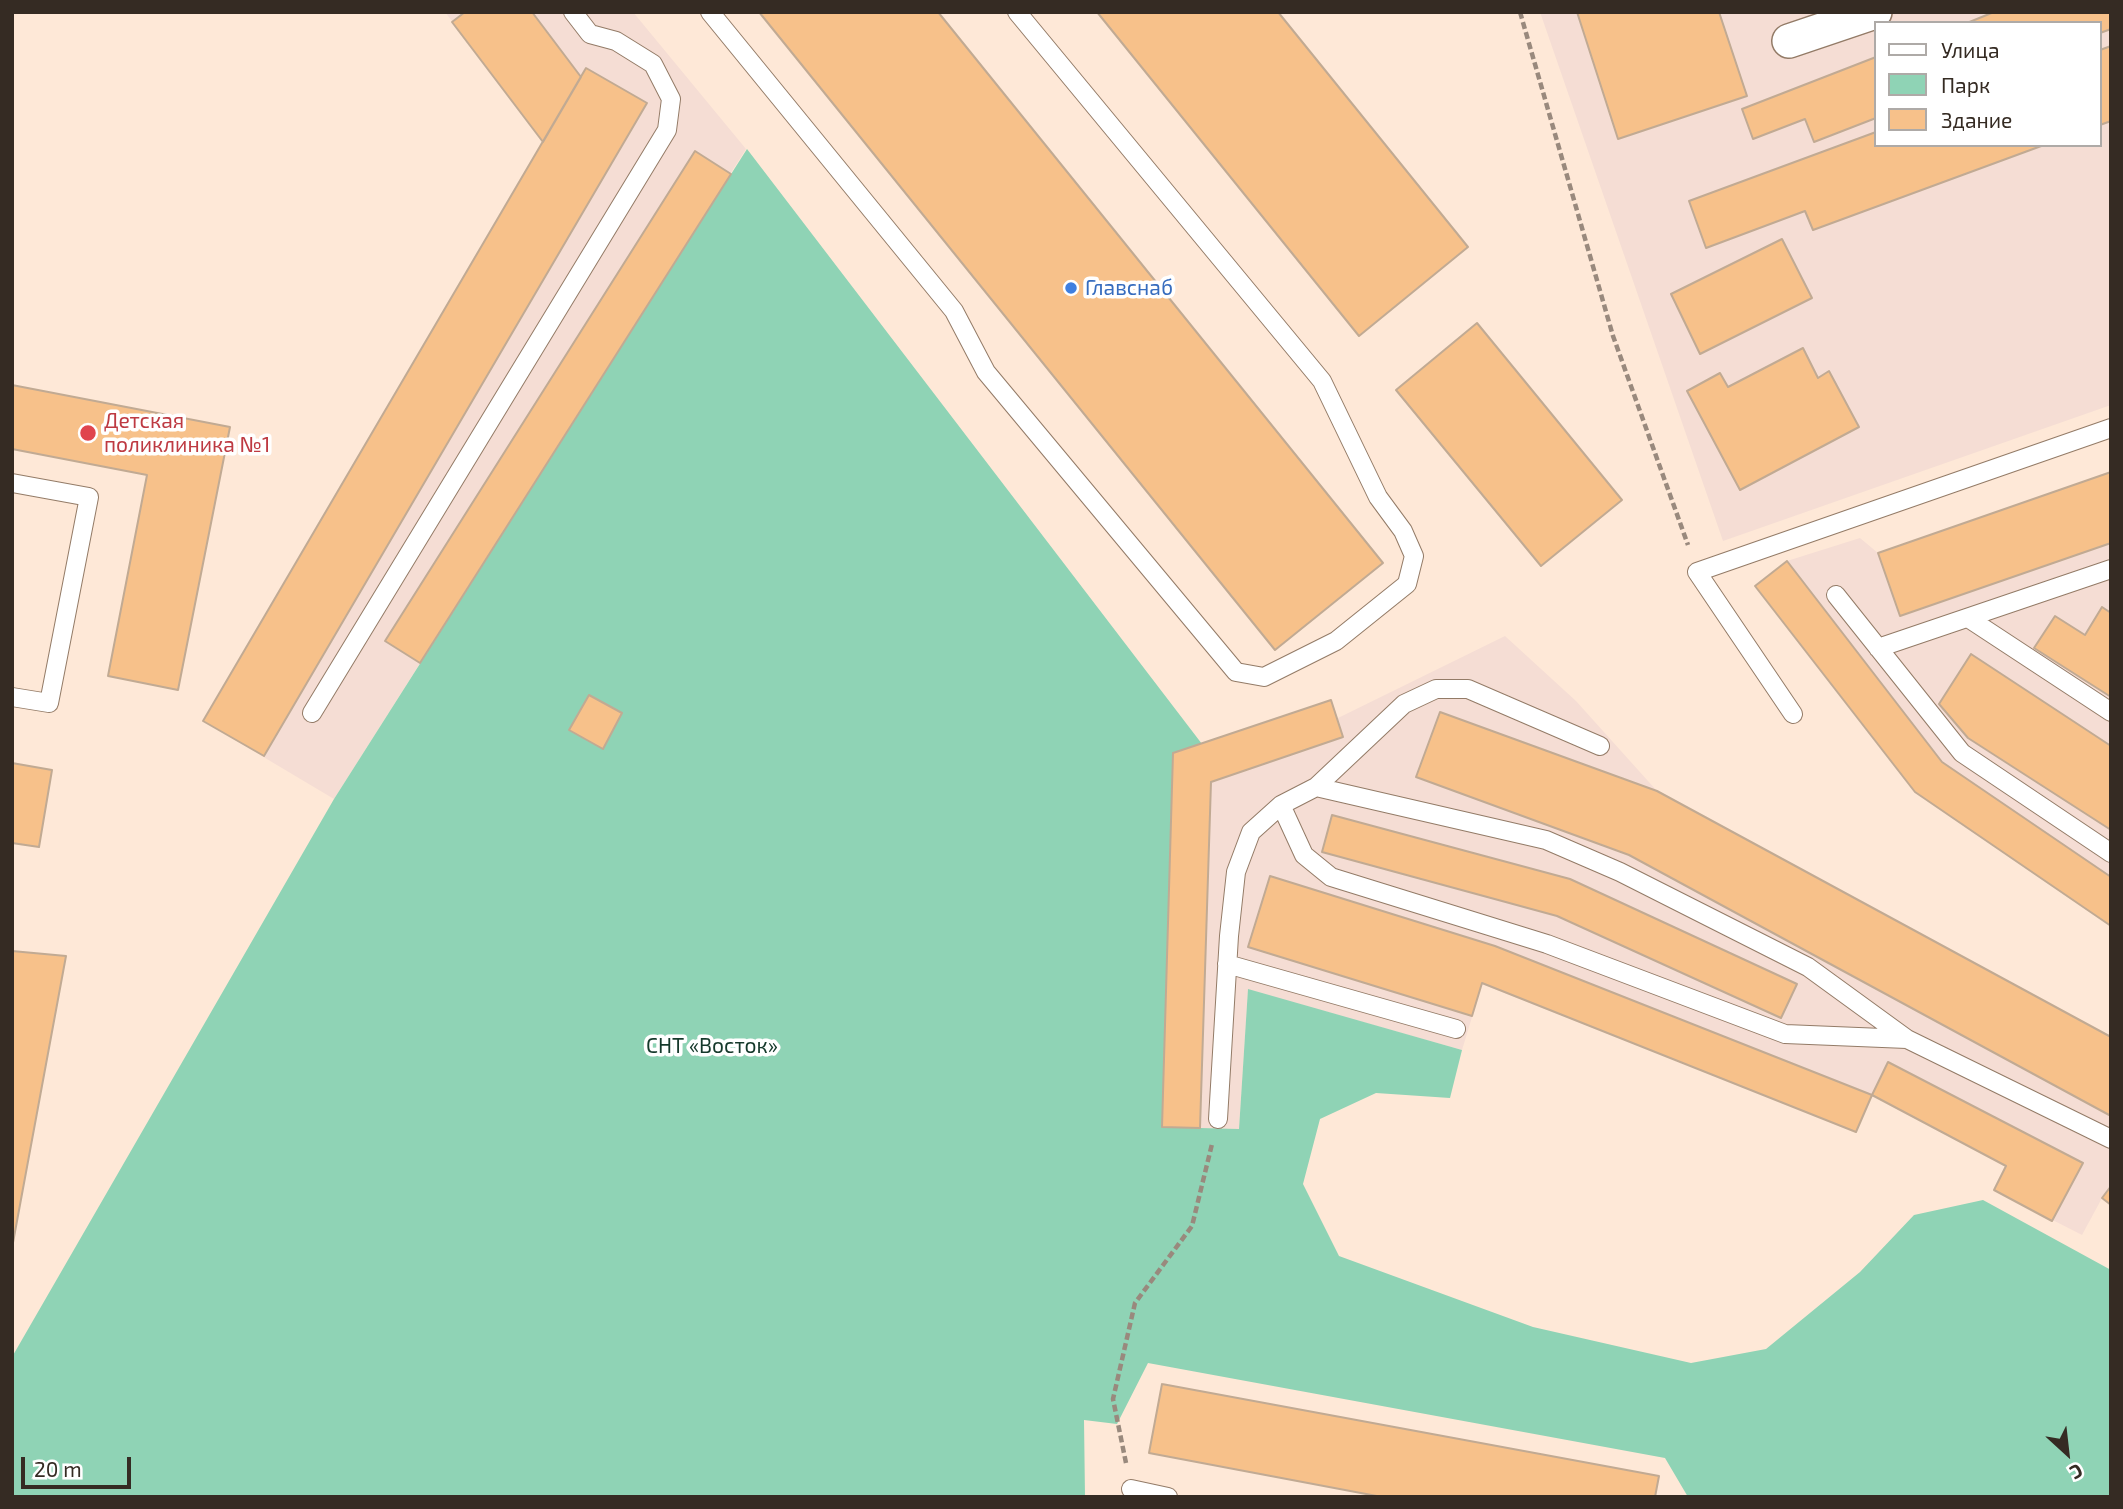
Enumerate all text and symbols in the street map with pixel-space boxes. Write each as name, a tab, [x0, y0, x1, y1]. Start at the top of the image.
legend	[1874, 21, 2102, 147]
text: Улица	[1941, 37, 2000, 62]
text: Парк	[1941, 72, 1990, 97]
text: Здание	[1941, 107, 2012, 132]
place label: Главснаб	[1085, 275, 1173, 301]
marker: Главснаб	[1063, 280, 1079, 296]
place label: Детская поликлиника №1	[104, 408, 270, 458]
marker: Детская поликлиника №1	[78, 423, 98, 443]
park label: СНТ «Восток»	[646, 1033, 778, 1059]
north arrow	[2032, 1418, 2102, 1488]
scale bar	[24, 1442, 135, 1486]
text: 20 m	[34, 1456, 82, 1481]
text: С	[2067, 1459, 2087, 1485]

